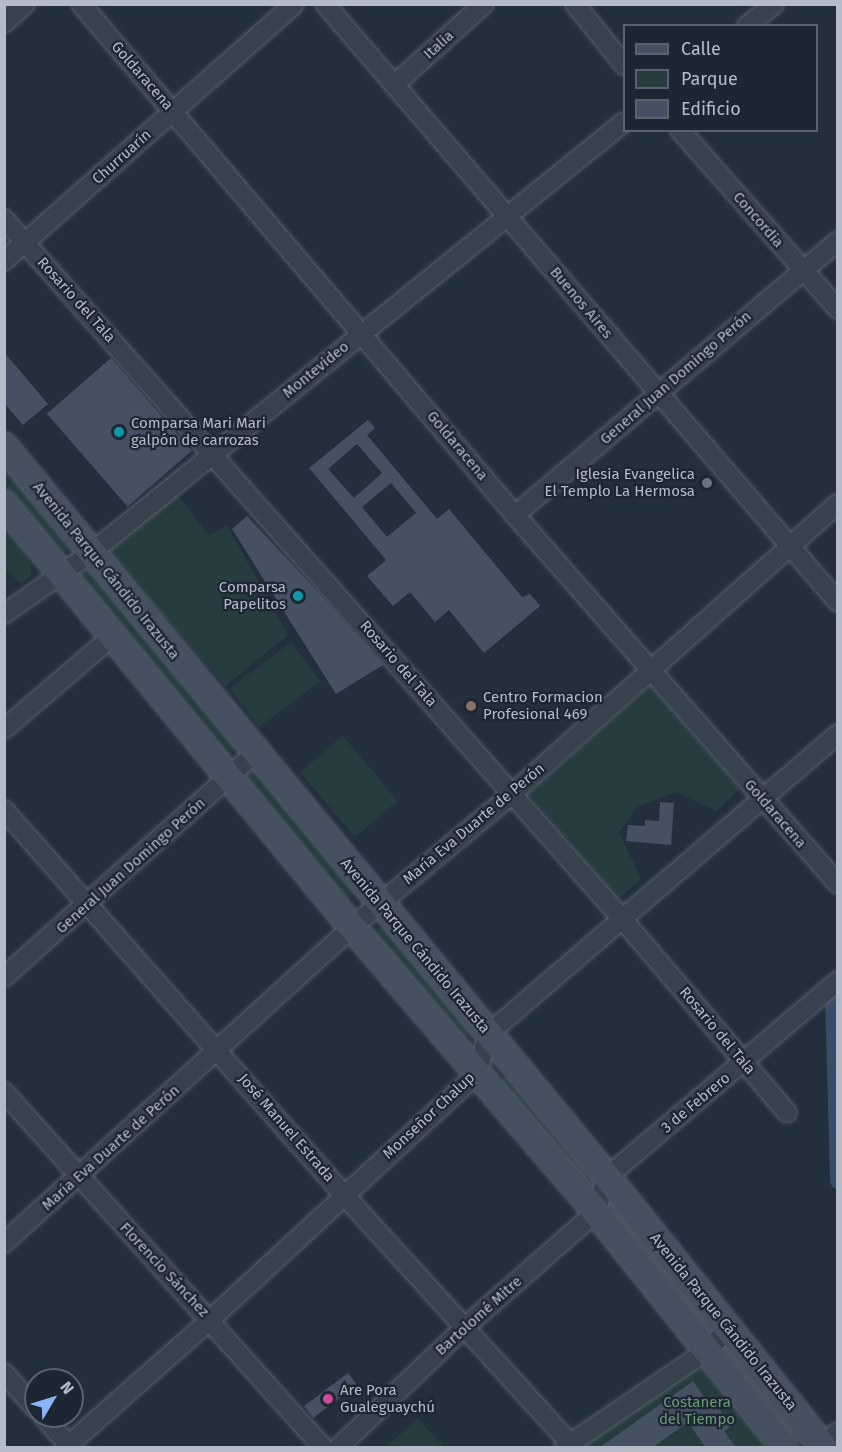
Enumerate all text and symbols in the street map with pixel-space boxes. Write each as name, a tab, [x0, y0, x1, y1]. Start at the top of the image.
legend	[623, 24, 818, 132]
street label: Italia	[420, 27, 458, 63]
street label: Goldaracena	[107, 38, 177, 114]
text: Calle	[681, 38, 721, 60]
text: Parque	[681, 68, 738, 90]
text: Edificio	[681, 98, 741, 120]
street label: Churruarín	[89, 126, 155, 188]
street label: Concordia	[729, 188, 787, 252]
street label: Rosario del Tala	[33, 254, 119, 346]
street label: Buenos Aires	[546, 264, 616, 342]
street label: General Juan Domingo Perón	[597, 307, 755, 449]
street label: Montevideo	[279, 338, 353, 402]
street label: Goldaracena	[423, 408, 491, 484]
place label: Comparsa Mari Mari galpón de carrozas	[131, 414, 266, 449]
marker: Comparsa Mari Mari galpón de carrozas	[112, 425, 126, 439]
place label: Iglesia Evangelica El Templo La Hermosa	[545, 465, 695, 500]
marker: Iglesia Evangelica El Templo La Hermosa	[700, 476, 714, 490]
street label: Avenida Parque Cándido Irazusta	[29, 479, 183, 663]
place label: Comparsa Papelitos	[219, 578, 286, 613]
marker: Comparsa Papelitos	[291, 589, 305, 603]
street label: Rosario del Tala	[356, 617, 440, 711]
place label: Centro Formacion Profesional 469	[483, 688, 603, 723]
marker: Centro Formacion Profesional 469	[464, 699, 478, 713]
street label: María Eva Duarte de Perón	[400, 760, 548, 888]
street label: Goldaracena	[740, 776, 810, 852]
street label: General Juan Domingo Perón	[53, 794, 209, 938]
street label: Avenida Parque Cándido Irazusta	[336, 855, 494, 1037]
street label: Rosario del Tala	[675, 984, 759, 1078]
street label: Monseñor Chalup	[379, 1069, 479, 1163]
street label: 3 de Febrero	[658, 1069, 734, 1137]
street label: José Manuel Estrada	[234, 1070, 338, 1186]
street label: María Eva Duarte de Perón	[38, 1081, 184, 1215]
street label: Florencio Sánchez	[116, 1219, 212, 1321]
street label: Avenida Parque Cándido Irazusta	[646, 1230, 800, 1414]
street label: Bartolomé Mitre	[432, 1273, 526, 1359]
north arrow	[24, 1368, 84, 1428]
text: N	[56, 1378, 78, 1398]
place label: Are Pora Gualeguaychú	[340, 1381, 435, 1416]
marker: Are Pora Gualeguaychú	[321, 1392, 335, 1406]
park label: Costanera del Tiempo	[659, 1393, 735, 1428]

